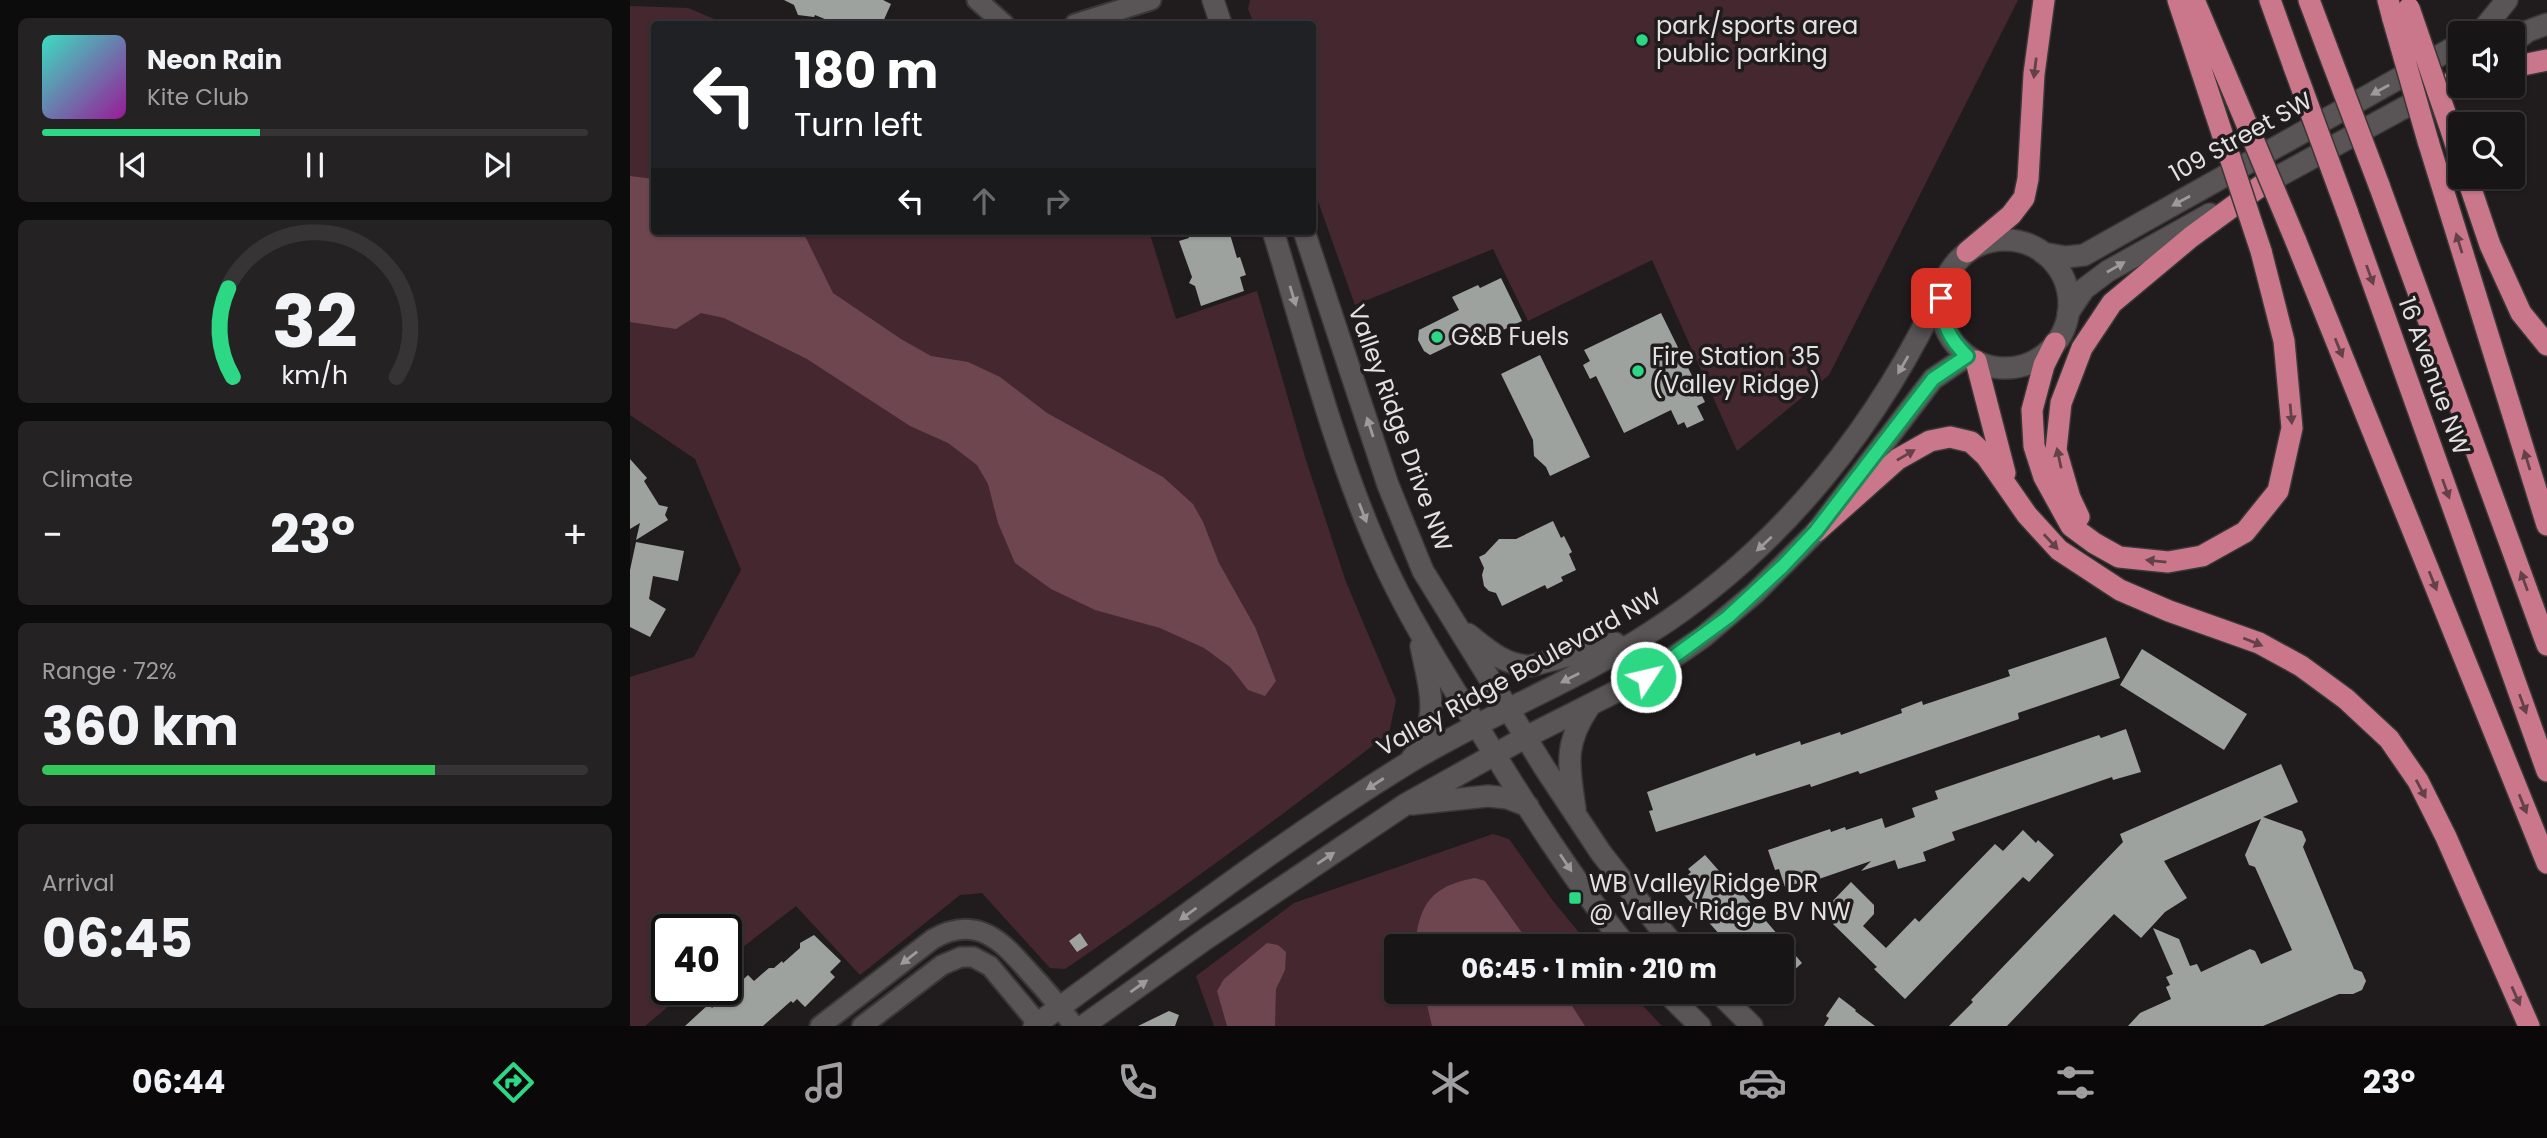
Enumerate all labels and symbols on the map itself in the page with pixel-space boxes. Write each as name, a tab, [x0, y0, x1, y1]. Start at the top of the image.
place label: park/sports area public parking	[1656, 9, 1858, 70]
marker: park/sports area public parking	[1634, 32, 1650, 48]
one-way arrow	[2029, 57, 2040, 79]
street label: 109 Street SW	[2163, 84, 2318, 189]
one-way arrow	[2370, 84, 2389, 96]
one-way arrow	[2171, 195, 2191, 207]
one-way arrow	[2453, 232, 2463, 253]
one-way arrow	[2106, 261, 2126, 273]
one-way arrow	[2365, 265, 2376, 286]
pin	[1911, 268, 1971, 328]
one-way arrow	[1288, 286, 1299, 307]
street label: 16 Avenue NW	[2391, 292, 2478, 460]
street label: Valley Ridge Drive NW	[1340, 300, 1460, 556]
place label: G&B Fuels	[1451, 320, 1569, 353]
marker: G&B Fuels	[1429, 329, 1445, 345]
one-way arrow	[2333, 337, 2344, 358]
place label: Fire Station 35 (Valley Ridge)	[1652, 340, 1821, 401]
one-way arrow	[1897, 355, 1909, 375]
marker: Fire Station 35 (Valley Ridge)	[1630, 363, 1646, 379]
one-way arrow	[2286, 403, 2297, 425]
one-way arrow	[1364, 417, 1374, 438]
one-way arrow	[2054, 447, 2065, 469]
one-way arrow	[1896, 449, 1915, 461]
one-way arrow	[2521, 450, 2531, 471]
one-way arrow	[2441, 479, 2452, 500]
one-way arrow	[1357, 502, 1368, 523]
one-way arrow	[2043, 533, 2059, 550]
one-way arrow	[1756, 535, 1773, 551]
one-way arrow	[2144, 555, 2166, 566]
one-way arrow	[2428, 571, 2439, 592]
one-way arrow	[2518, 571, 2529, 592]
street label: Valley Ridge Boulevard NW	[1370, 579, 1667, 764]
one-way arrow	[2243, 636, 2264, 647]
position arrow	[1609, 640, 1683, 714]
one-way arrow	[1560, 672, 1580, 684]
one-way arrow	[2518, 693, 2529, 714]
one-way arrow	[1365, 778, 1385, 791]
one-way arrow	[2416, 779, 2427, 799]
one-way arrow	[2518, 794, 2529, 815]
one-way arrow	[1317, 852, 1336, 865]
one-way arrow	[1559, 854, 1573, 872]
place label: WB Valley Ridge DR @ Valley Ridge BV NW	[1589, 867, 1851, 928]
marker: WB Valley Ridge DR @ Valley Ridge BV NW	[1567, 890, 1583, 906]
one-way arrow	[1180, 907, 1198, 922]
speed limit sign: 40	[651, 914, 742, 1005]
one-way arrow	[900, 950, 918, 964]
one-way arrow	[1130, 980, 1148, 994]
one-way arrow	[2511, 985, 2522, 1006]

